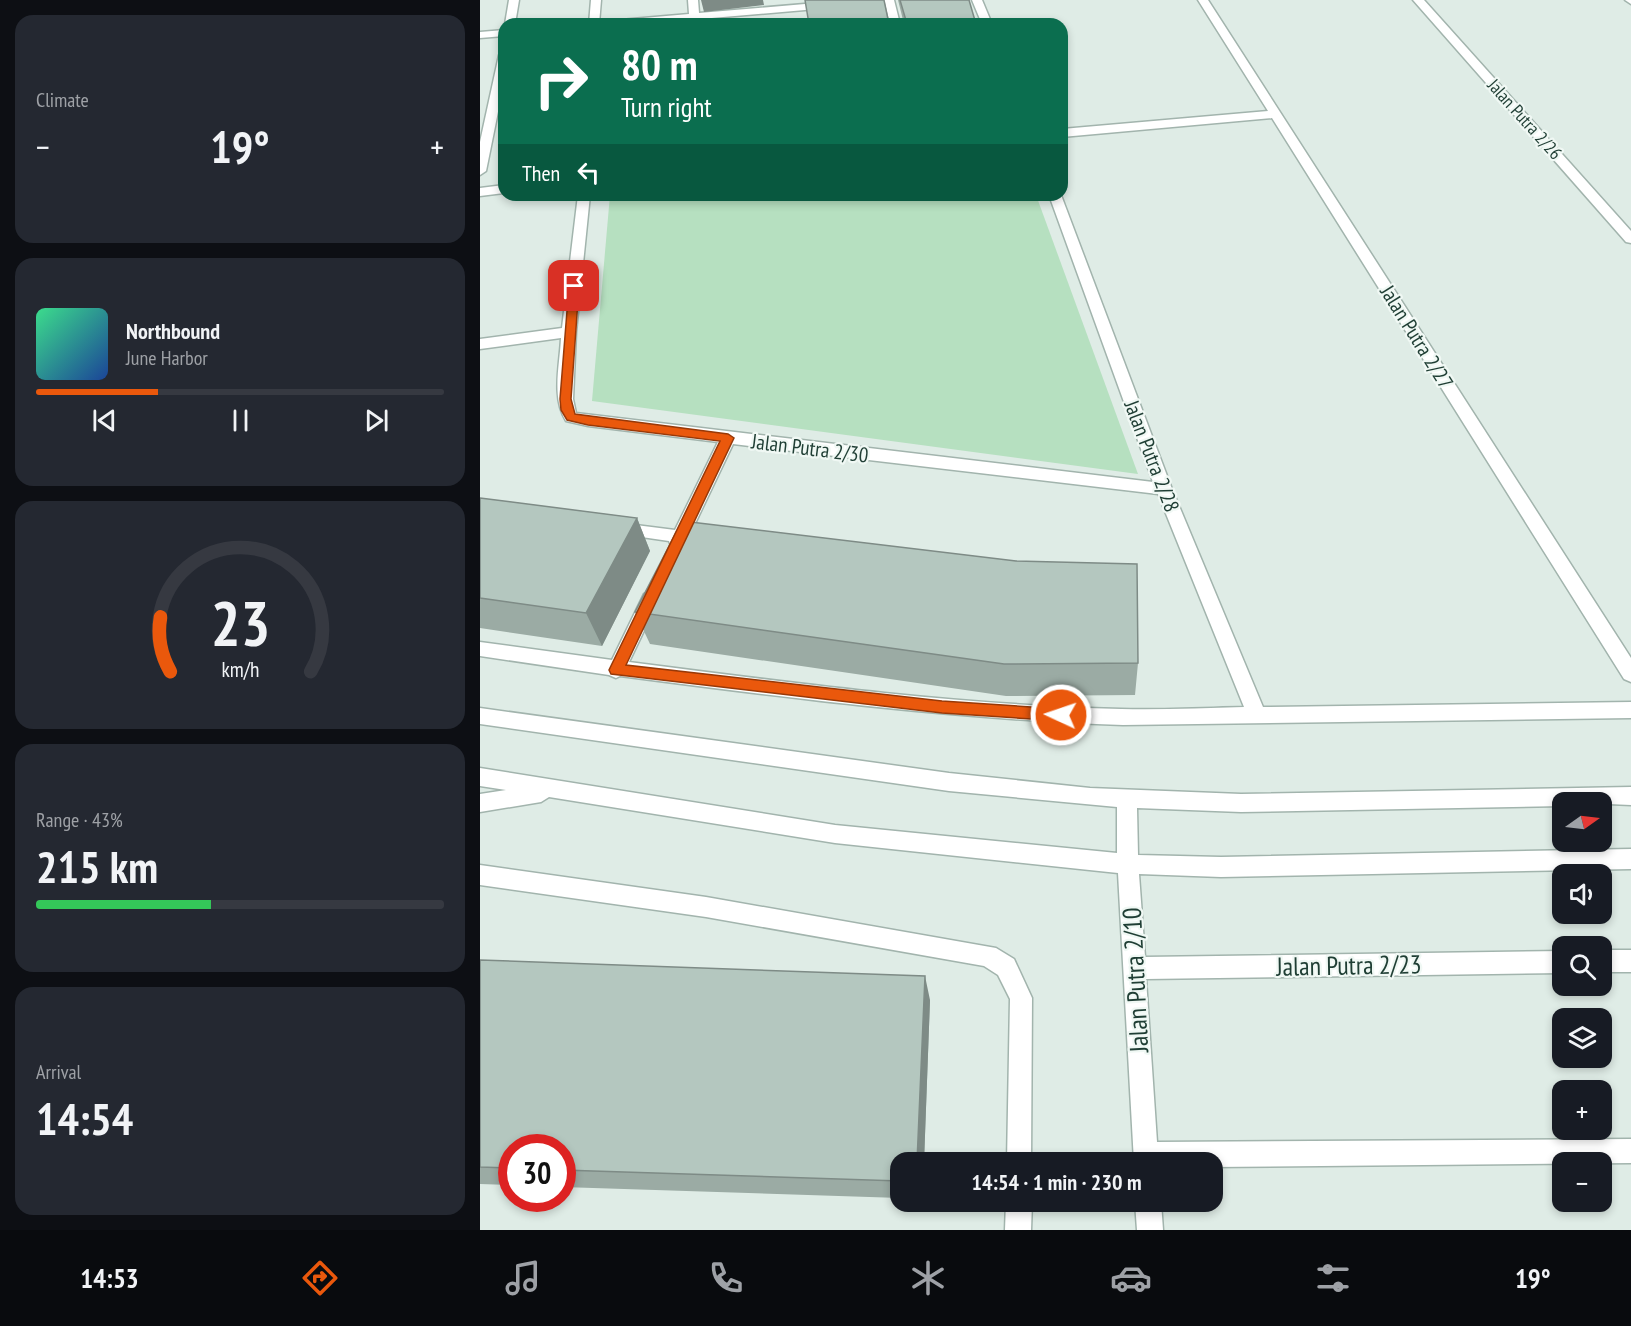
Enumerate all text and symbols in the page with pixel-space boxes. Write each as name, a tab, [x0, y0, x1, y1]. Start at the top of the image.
text: 80 m	[621, 37, 698, 92]
icon: right	[522, 42, 600, 120]
street label: Jalan Putra 2/26	[1482, 73, 1567, 164]
text: Climate	[36, 87, 89, 113]
text: Turn right	[621, 90, 712, 124]
text: 19°	[210, 117, 270, 175]
text: −	[36, 125, 50, 168]
text: +	[430, 125, 444, 168]
icon: left	[572, 156, 605, 189]
text: Then	[522, 159, 560, 187]
pin	[548, 260, 599, 311]
icon: arrive	[557, 269, 590, 302]
street label: Jalan Putra 2/27	[1374, 279, 1460, 394]
text: Northbound	[126, 317, 220, 345]
text: June Harbor	[126, 345, 208, 371]
street label: Jalan Putra 2/28	[1118, 395, 1186, 516]
icon: previous	[88, 404, 121, 437]
icon: pause	[224, 404, 257, 437]
icon: next	[360, 404, 393, 437]
street label: Jalan Putra 2/30	[749, 427, 870, 469]
text: 23	[210, 582, 270, 663]
text: km/h	[221, 655, 259, 683]
position arrow	[1029, 683, 1093, 747]
north arrow	[1552, 792, 1612, 852]
map controls	[1552, 792, 1612, 1212]
text: Range · 43%	[36, 807, 123, 833]
text: 215 km	[36, 837, 158, 895]
button: sound	[1552, 864, 1612, 924]
street label: Jalan Putra 2/10	[1115, 907, 1155, 1054]
button: search	[1552, 936, 1612, 996]
street label: Jalan Putra 2/23	[1275, 947, 1422, 983]
button: layers	[1552, 1008, 1612, 1068]
text: Arrival	[36, 1059, 81, 1085]
button: +	[1552, 1080, 1612, 1140]
text: 14:54	[36, 1089, 133, 1147]
speed limit sign: 30	[498, 1134, 576, 1212]
button: −	[1552, 1152, 1612, 1212]
text: 14:54 · 1 min · 230 m	[971, 1168, 1142, 1196]
icon: directions	[299, 1257, 341, 1299]
icon: music	[502, 1257, 544, 1299]
icon: phone	[705, 1257, 747, 1299]
icon: climate	[907, 1257, 949, 1299]
icon: car	[1110, 1257, 1152, 1299]
icon: filters	[1312, 1257, 1354, 1299]
text: 14:53	[80, 1261, 139, 1295]
text: 19°	[1515, 1261, 1551, 1295]

